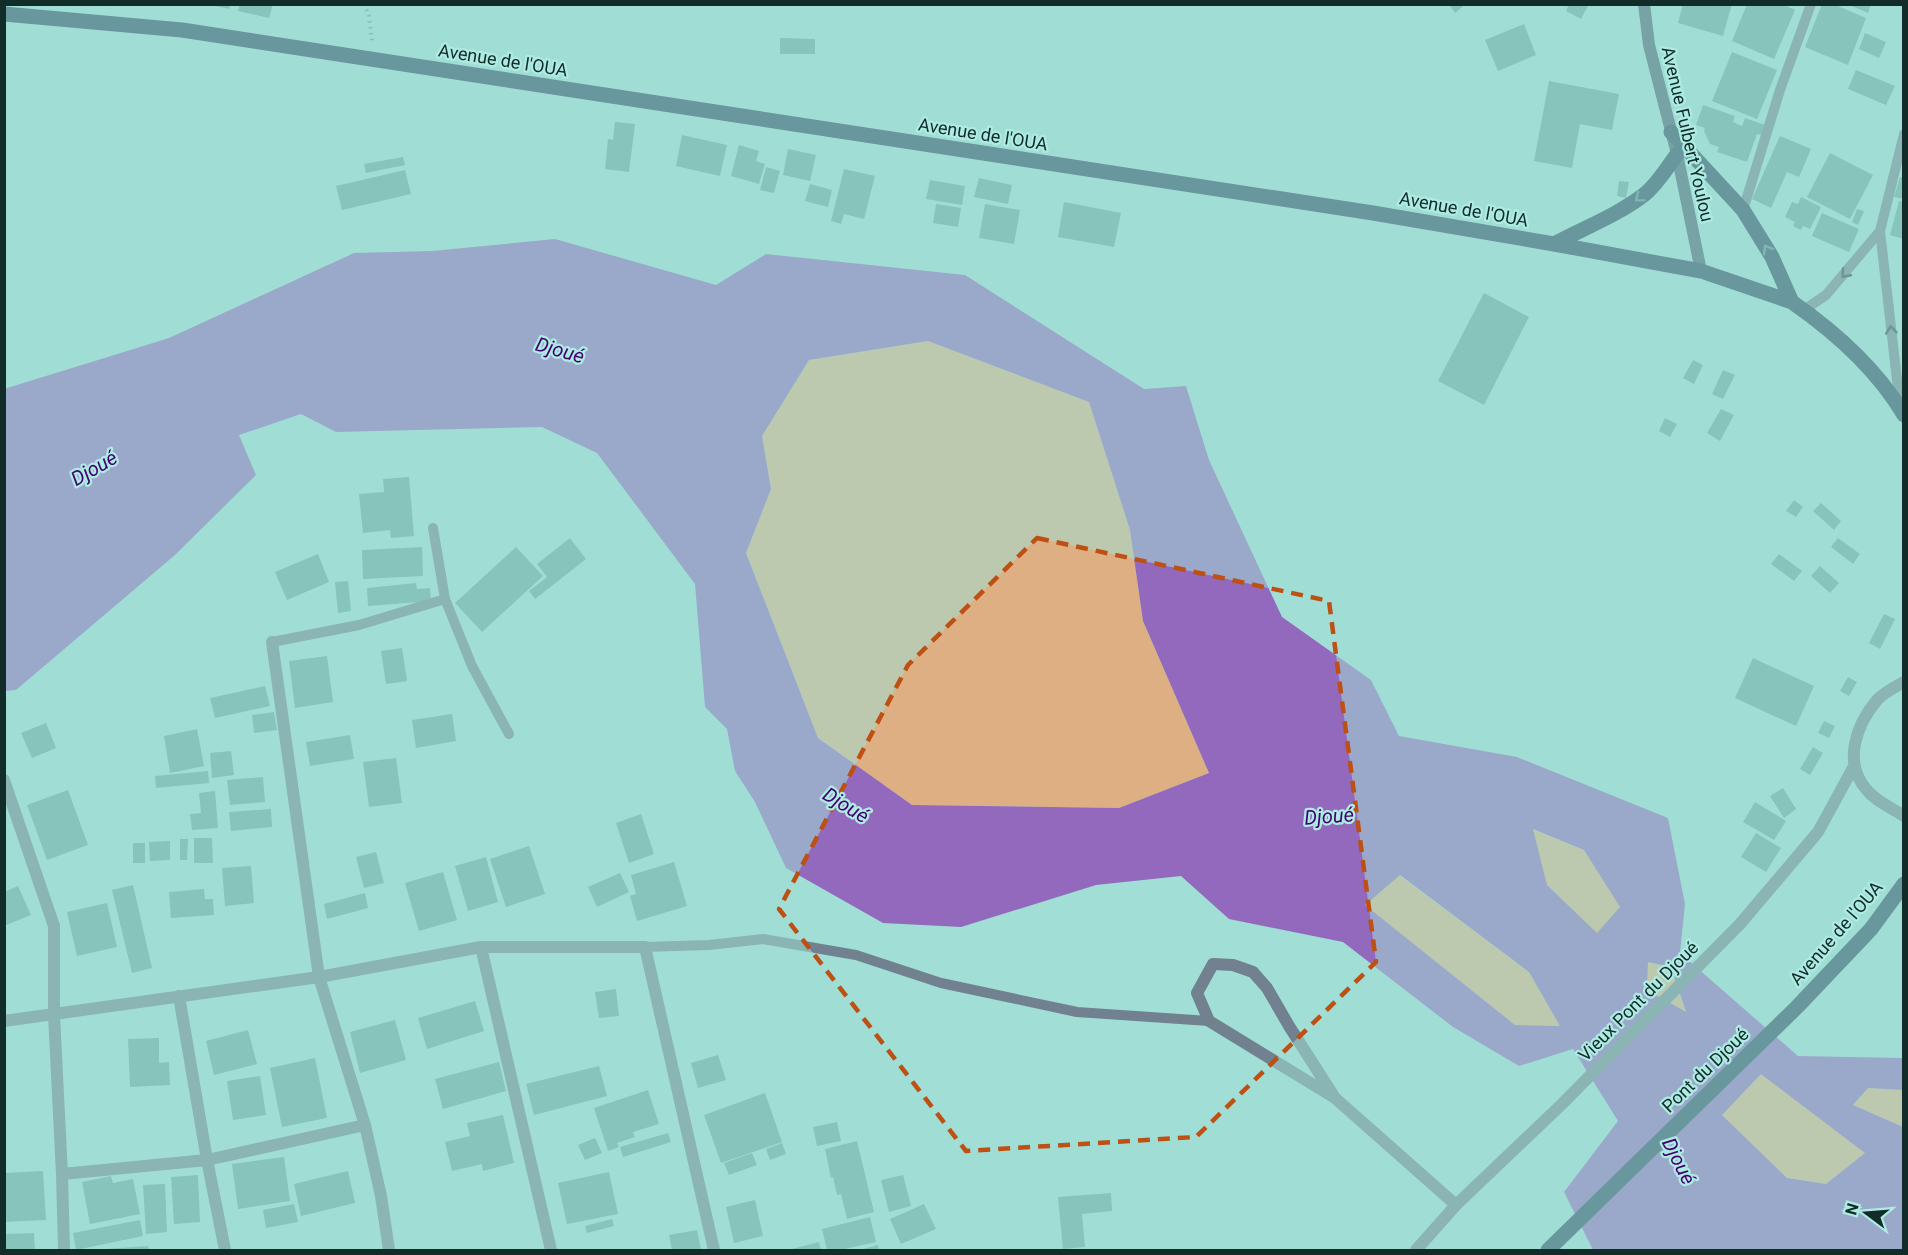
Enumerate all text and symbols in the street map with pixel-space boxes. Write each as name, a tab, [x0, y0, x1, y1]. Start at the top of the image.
street label: Avenue de l'OUA	[437, 39, 569, 81]
street label: Avenue Fulbert Youlou	[1658, 44, 1718, 224]
street label: Avenue de l'OUA	[917, 113, 1049, 155]
street label: Avenue de l'OUA	[1398, 187, 1530, 231]
one-way arrow	[1635, 191, 1646, 202]
one-way arrow	[1763, 245, 1775, 255]
one-way arrow	[1841, 267, 1852, 278]
one-way arrow	[1885, 325, 1898, 334]
water label: Djoué	[533, 332, 587, 368]
water label: Djoué	[67, 445, 121, 491]
water label: Djoué	[819, 782, 873, 828]
water label: Djoué	[1304, 802, 1354, 830]
street label: Avenue de l'OUA	[1785, 877, 1887, 989]
street label: Vieux Pont du Djoué	[1574, 937, 1702, 1065]
street label: Pont du Djoué	[1657, 1023, 1753, 1117]
water label: Djoué	[1657, 1134, 1701, 1188]
north arrow	[1836, 1183, 1896, 1243]
text: N	[1841, 1201, 1863, 1217]

